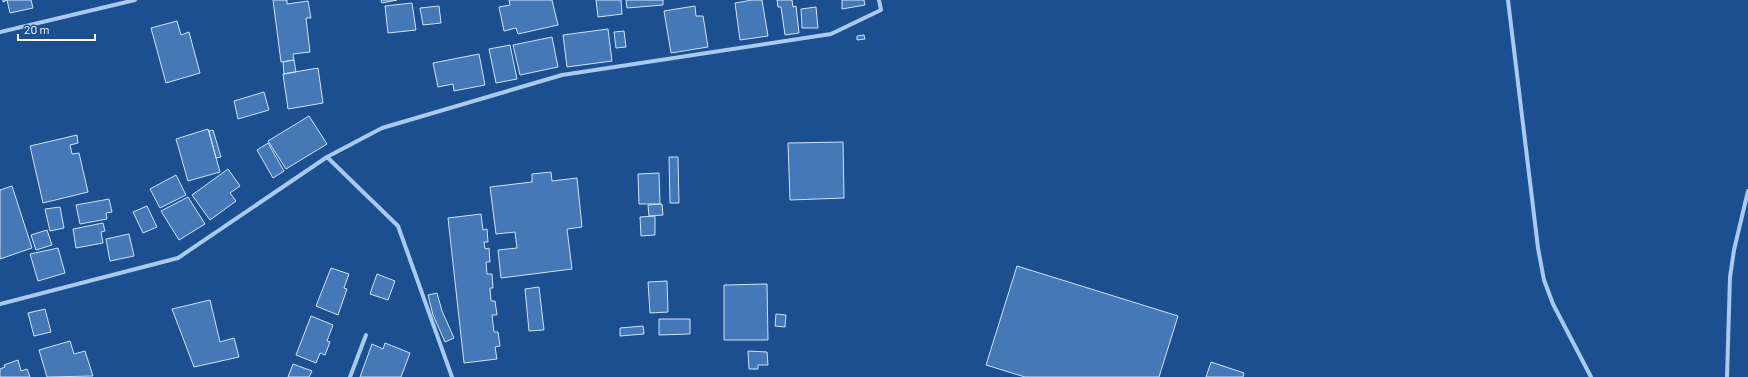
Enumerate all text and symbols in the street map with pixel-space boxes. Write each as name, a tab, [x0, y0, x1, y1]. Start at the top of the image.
scale bar	[18, 16, 95, 42]
text: 20 m	[24, 22, 50, 36]

